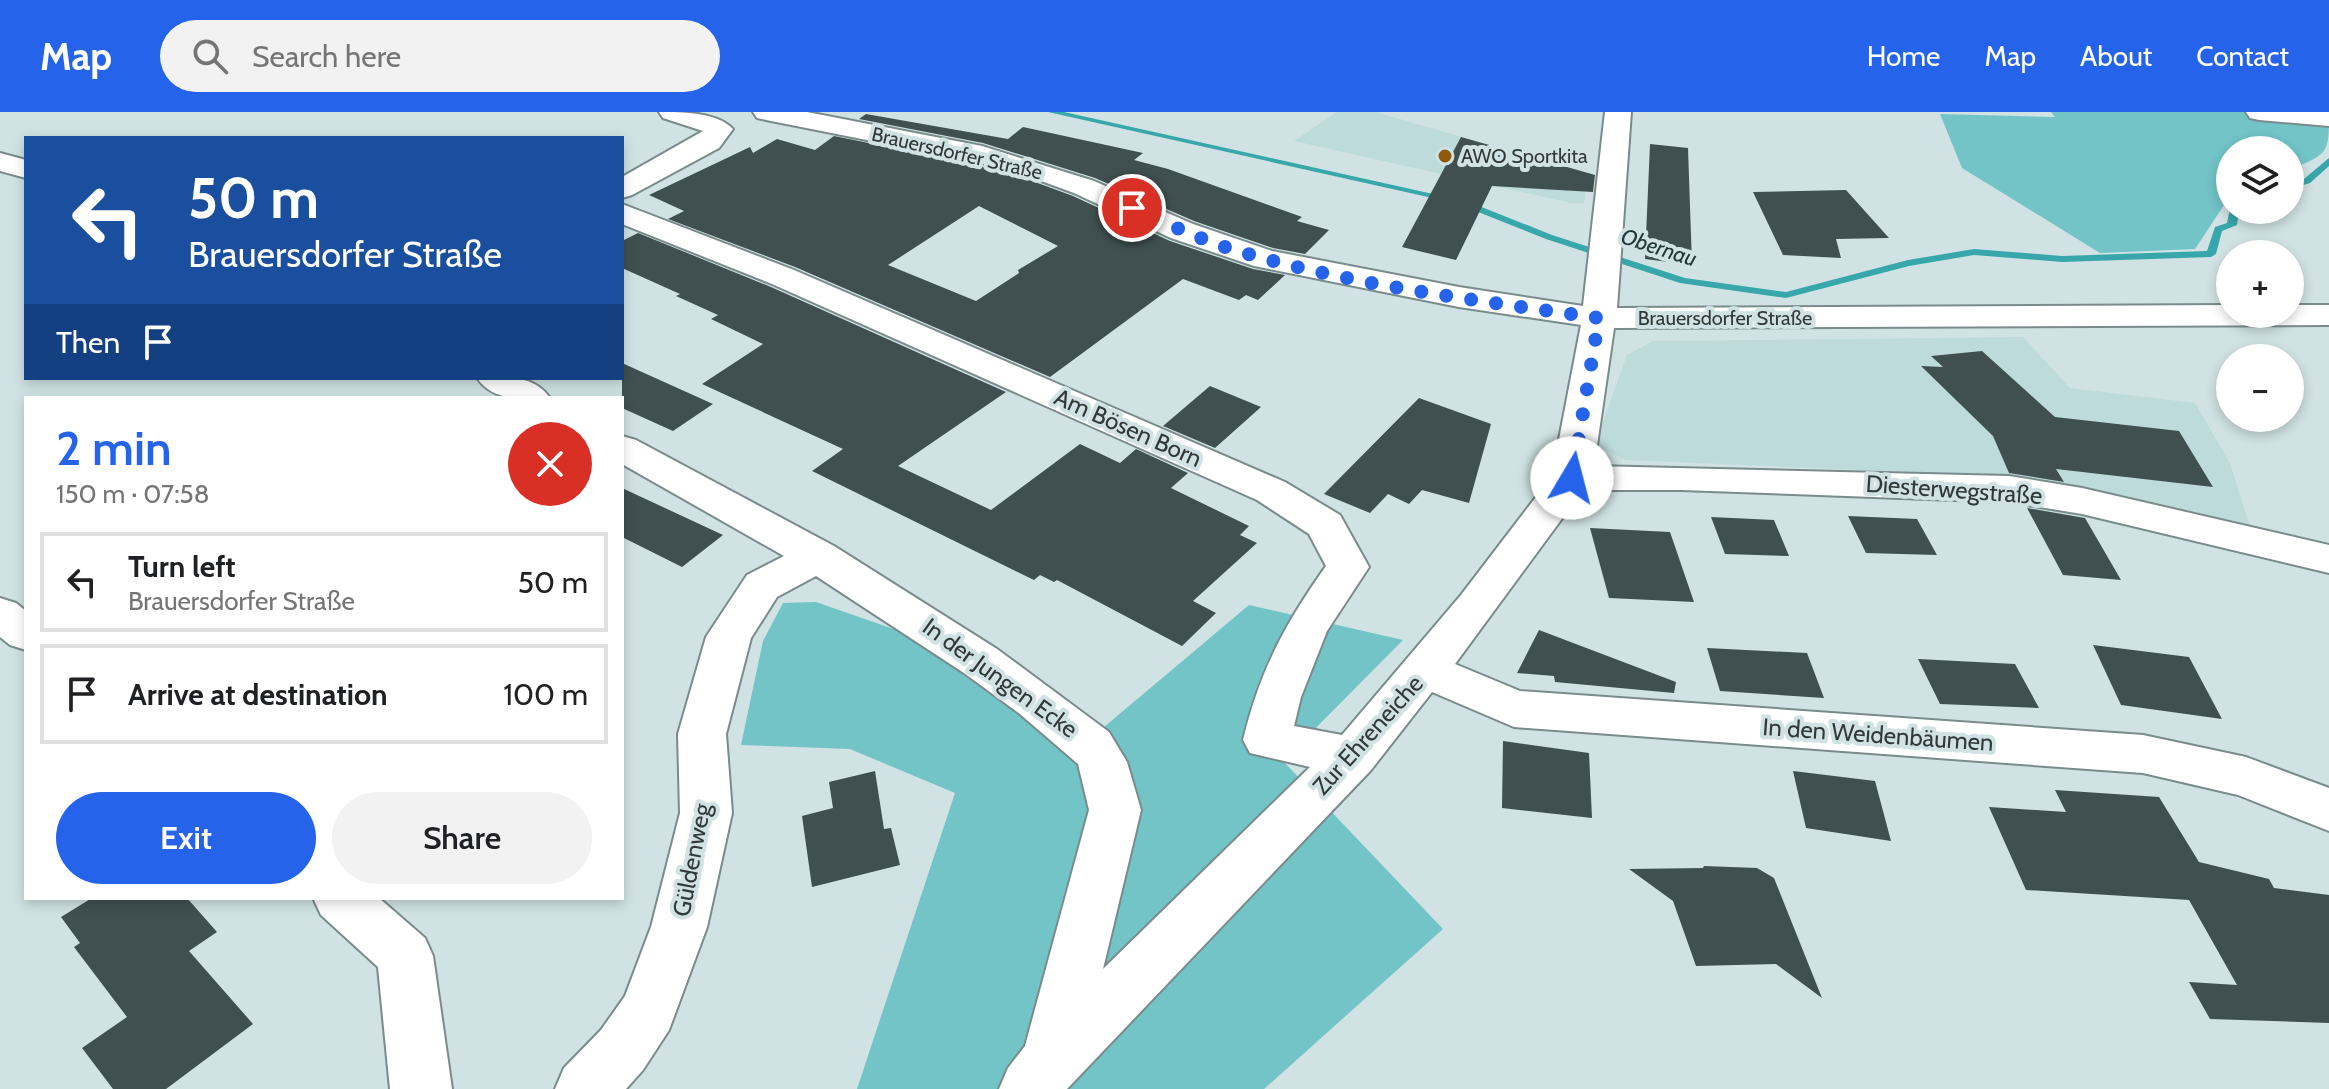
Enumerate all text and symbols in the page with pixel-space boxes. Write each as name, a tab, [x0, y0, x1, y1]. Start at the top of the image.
search box	[160, 20, 720, 92]
text: Map	[40, 33, 112, 80]
icon: search	[188, 34, 232, 78]
text: Search here	[252, 38, 401, 75]
text: Home	[1867, 39, 1940, 73]
text: Map	[1984, 39, 2036, 73]
text: About	[2080, 39, 2152, 73]
text: Contact	[2196, 39, 2289, 73]
street label: Brauersdorfer Straße	[869, 122, 1045, 184]
map controls	[2216, 136, 2304, 432]
button: layers	[2216, 136, 2304, 224]
place label: AWO Sportkita	[1461, 144, 1588, 168]
marker: AWO Sportkita	[1436, 147, 1454, 165]
text: 50 m	[188, 164, 319, 232]
icon: left	[56, 168, 160, 272]
pin	[1098, 174, 1166, 242]
icon: arrive	[1110, 186, 1154, 230]
water label: Obernau	[1618, 223, 1700, 272]
text: Brauersdorfer Straße	[188, 232, 502, 276]
button: +	[2216, 240, 2304, 328]
street label: Brauersdorfer Straße	[1638, 306, 1812, 330]
icon: arrive	[136, 320, 180, 364]
text: Then	[56, 324, 120, 361]
button: −	[2216, 344, 2304, 432]
street label: Am Bösen Born	[1050, 382, 1206, 473]
text: 2 min	[56, 419, 172, 477]
button: close	[508, 422, 592, 506]
position arrow	[1530, 436, 1614, 520]
street label: Diesterwegstraße	[1865, 469, 2043, 510]
text: 150 m · 07:58	[56, 478, 209, 510]
text: Turn left	[128, 548, 236, 585]
icon: left	[60, 560, 104, 604]
text: 50 m	[518, 564, 588, 601]
text: Brauersdorfer Straße	[128, 585, 355, 617]
street label: In der Jungen Ecke	[917, 612, 1083, 744]
street label: Zur Ehreneiche	[1306, 669, 1429, 800]
icon: arrive	[60, 672, 104, 716]
text: Arrive at destination	[128, 676, 388, 713]
text: 100 m	[503, 676, 588, 713]
street label: In den Weidenbäumen	[1762, 712, 1995, 757]
button: Exit	[56, 792, 316, 884]
button: Share	[332, 792, 592, 884]
street label: Güldenweg	[666, 800, 717, 919]

